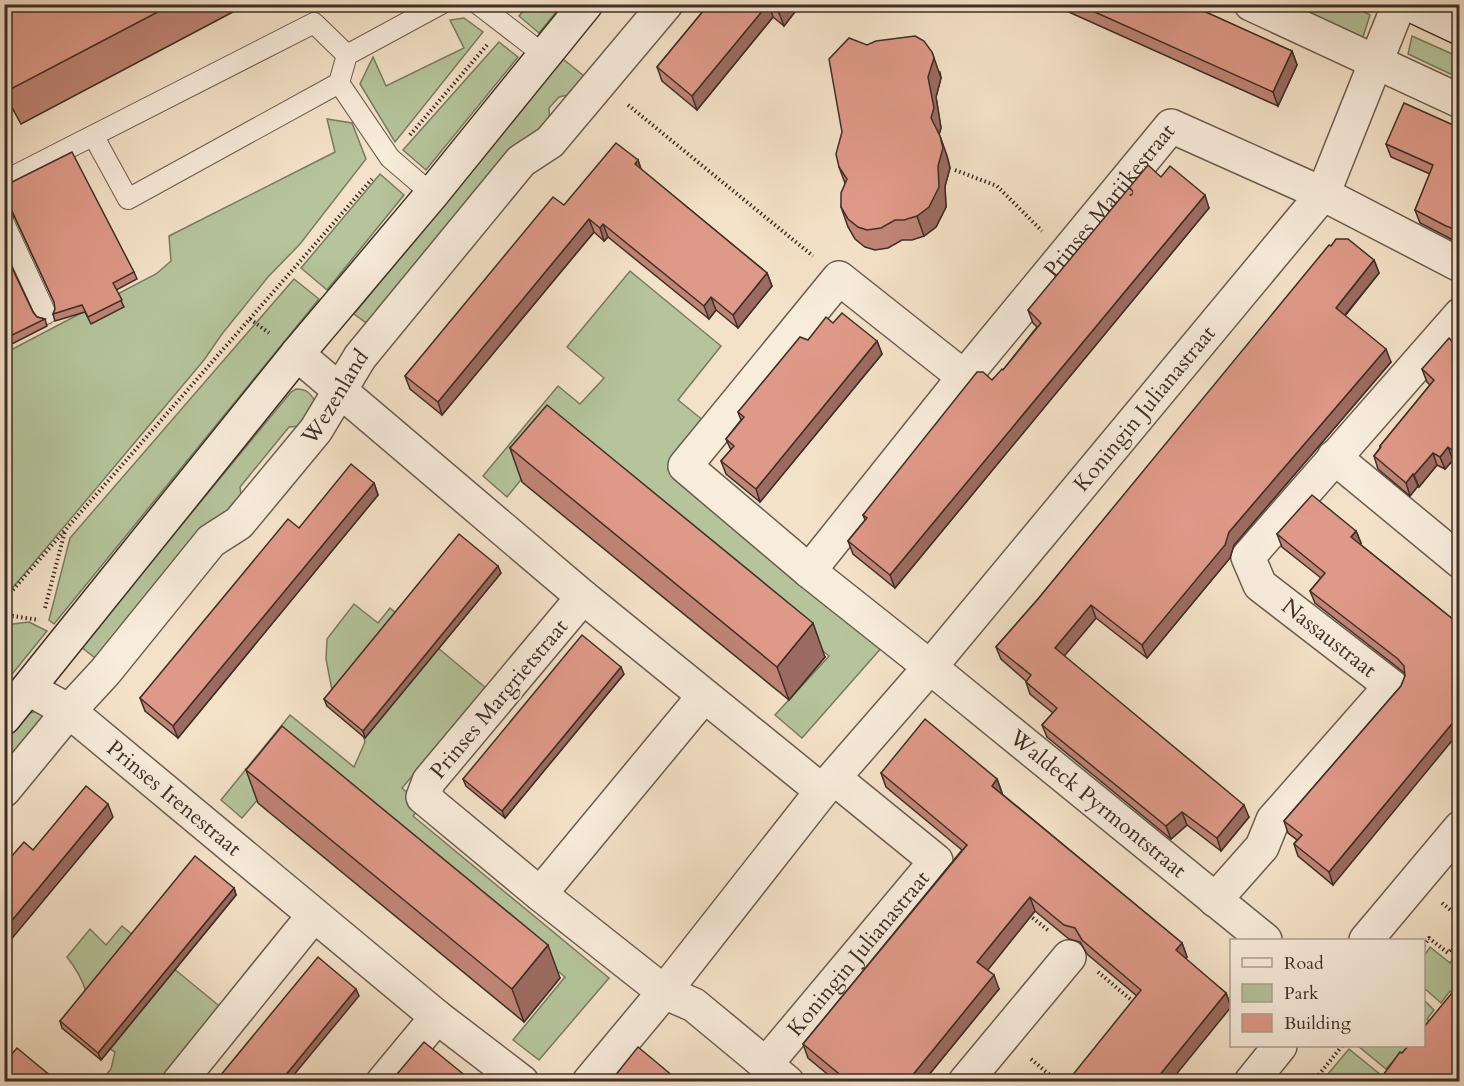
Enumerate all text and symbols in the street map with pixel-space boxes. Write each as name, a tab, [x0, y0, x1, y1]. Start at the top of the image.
street label: Prinses Marijkestraat	[1037, 117, 1182, 284]
street label: Koningin Julianastraat	[1067, 319, 1222, 498]
street label: Wezenland	[294, 343, 375, 452]
street label: Nassaustraat	[1275, 591, 1383, 685]
street label: Prinses Margrietstraat	[423, 613, 575, 785]
street label: Waldeck Pyrmontstraat	[1002, 722, 1193, 885]
street label: Prinses Irenestraat	[100, 733, 248, 863]
street label: Koningin Julianastraat	[780, 864, 937, 1043]
legend	[1230, 939, 1425, 1047]
text: Road	[1284, 951, 1324, 976]
text: Park	[1284, 981, 1319, 1006]
text: Building	[1284, 1011, 1352, 1036]

